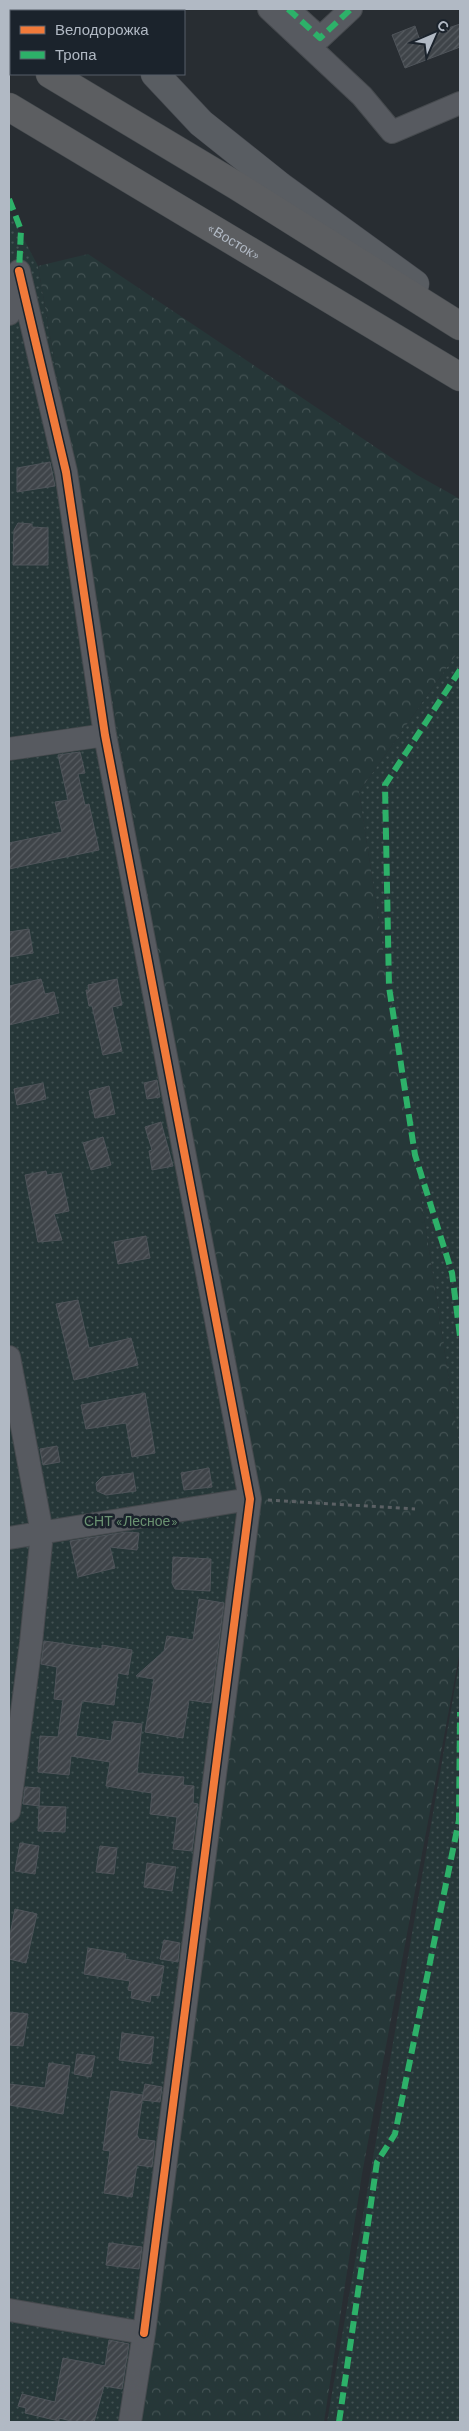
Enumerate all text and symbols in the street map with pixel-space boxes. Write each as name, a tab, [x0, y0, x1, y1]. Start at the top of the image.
legend	[10, 10, 185, 75]
north arrow	[409, 10, 459, 60]
text: С	[434, 16, 453, 35]
text: Велодорожка	[55, 20, 149, 38]
text: Тропа	[55, 45, 97, 63]
street label: «Восток»	[204, 219, 264, 264]
park label: СНТ «Лесное»	[84, 1512, 178, 1529]

